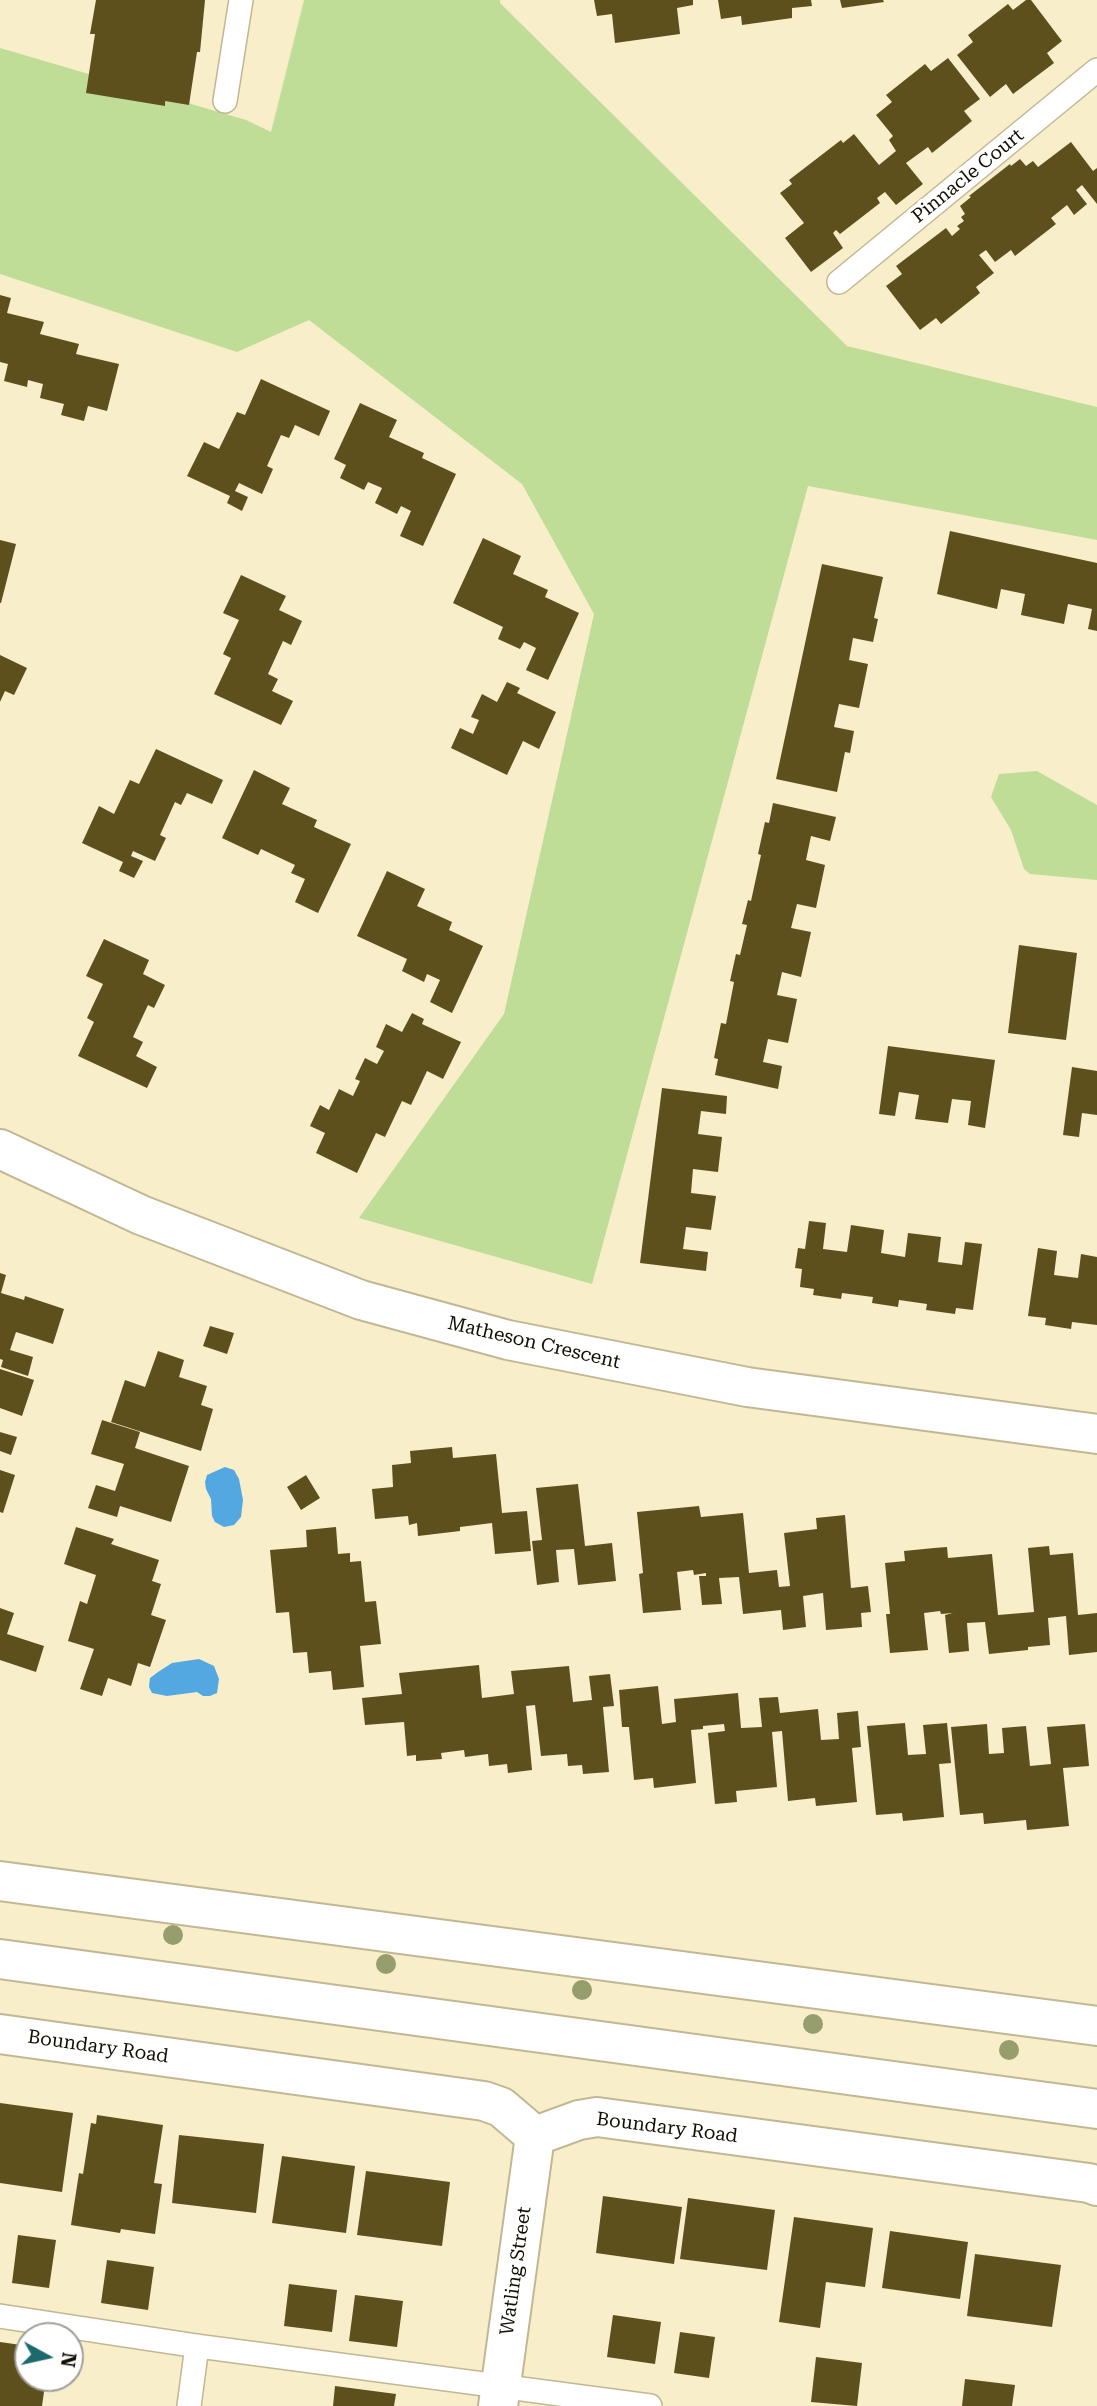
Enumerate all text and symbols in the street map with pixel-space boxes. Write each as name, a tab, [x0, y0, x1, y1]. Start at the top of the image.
street label: Pinnacle Court	[908, 124, 1028, 228]
street label: Matheson Crescent	[445, 1312, 623, 1374]
street label: Boundary Road	[26, 2026, 170, 2068]
street label: Boundary Road	[595, 2108, 739, 2148]
street label: Watling Street	[496, 2205, 536, 2337]
north arrow	[14, 2322, 84, 2392]
text: N	[56, 2351, 81, 2369]

